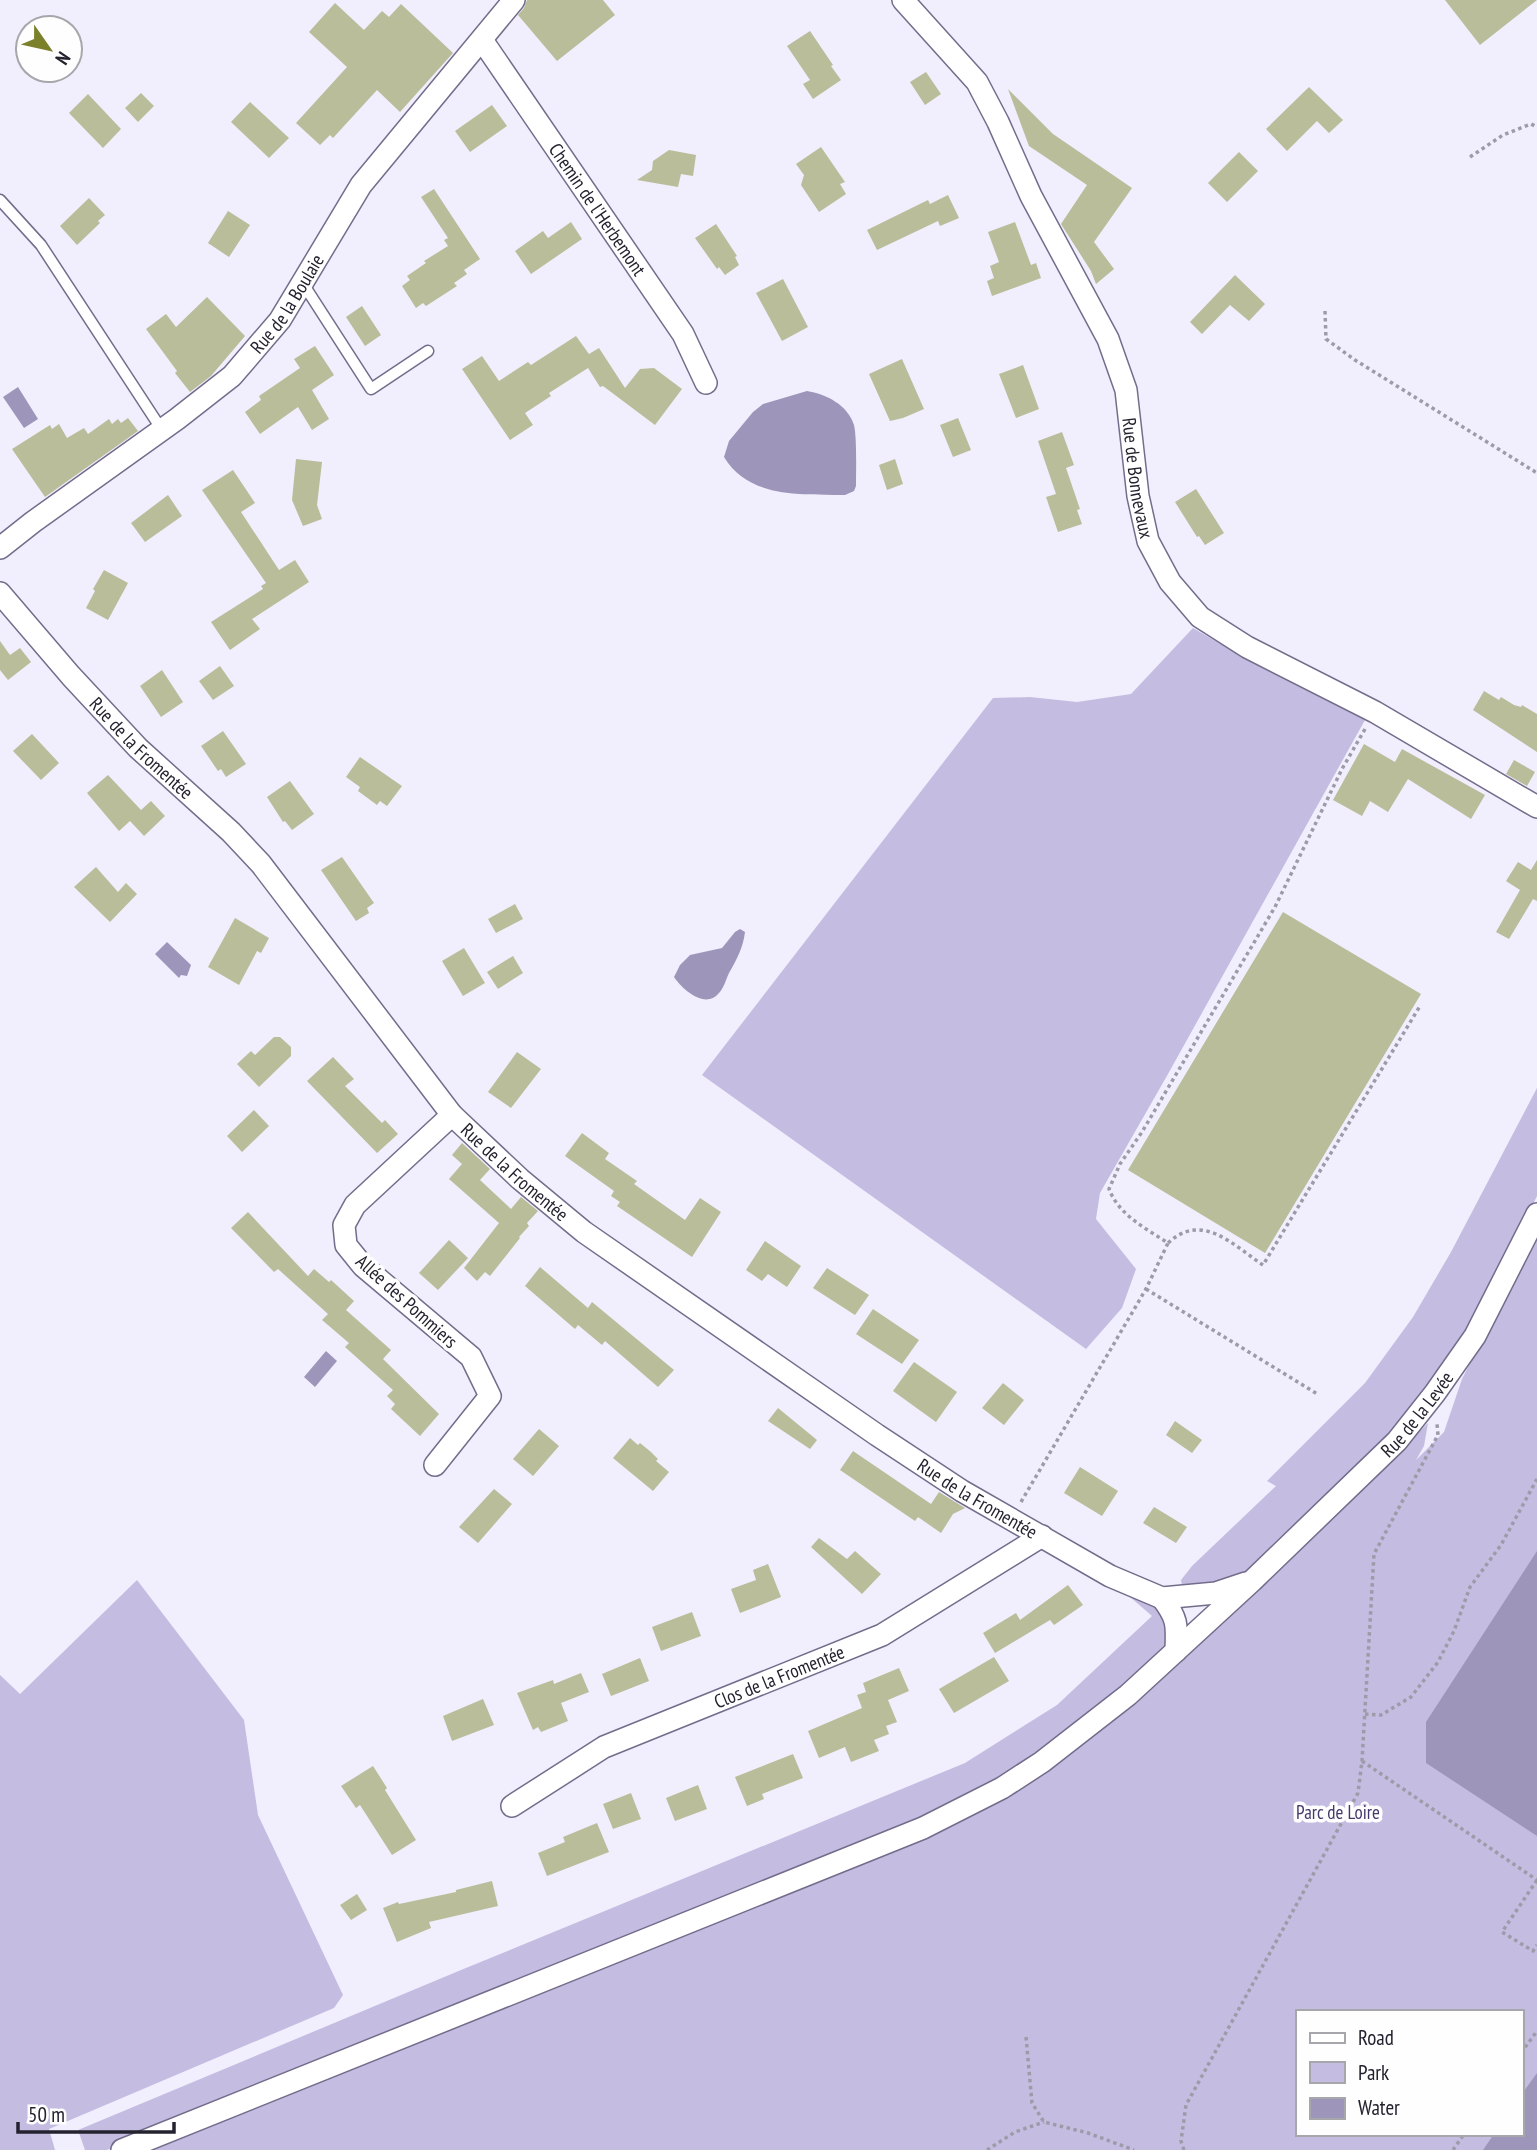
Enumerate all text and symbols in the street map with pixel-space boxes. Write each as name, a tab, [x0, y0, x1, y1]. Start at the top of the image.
north arrow	[14, 14, 84, 84]
text: N	[50, 48, 76, 69]
street label: Chemin de l'Herbemont	[544, 138, 652, 281]
street label: Rue de la Boulaie	[245, 250, 329, 358]
street label: Rue de Bonnevaux	[1117, 416, 1159, 541]
street label: Rue de la Fromentée	[85, 692, 198, 804]
street label: Rue de la Fromentée	[456, 1118, 574, 1226]
street label: Allée des Pommiers	[351, 1249, 463, 1353]
street label: Rue de la Levée	[1376, 1367, 1459, 1462]
street label: Rue de la Fromentée	[913, 1453, 1042, 1544]
street label: Clos de la Fromentée	[710, 1639, 848, 1713]
park label: Parc de Loire	[1296, 1800, 1380, 1824]
legend	[1296, 2010, 1523, 2136]
text: Road	[1358, 2024, 1394, 2051]
text: Park	[1358, 2059, 1389, 2086]
scale bar	[18, 2090, 173, 2134]
text: Water	[1358, 2094, 1400, 2121]
text: 50 m	[28, 2101, 65, 2128]

